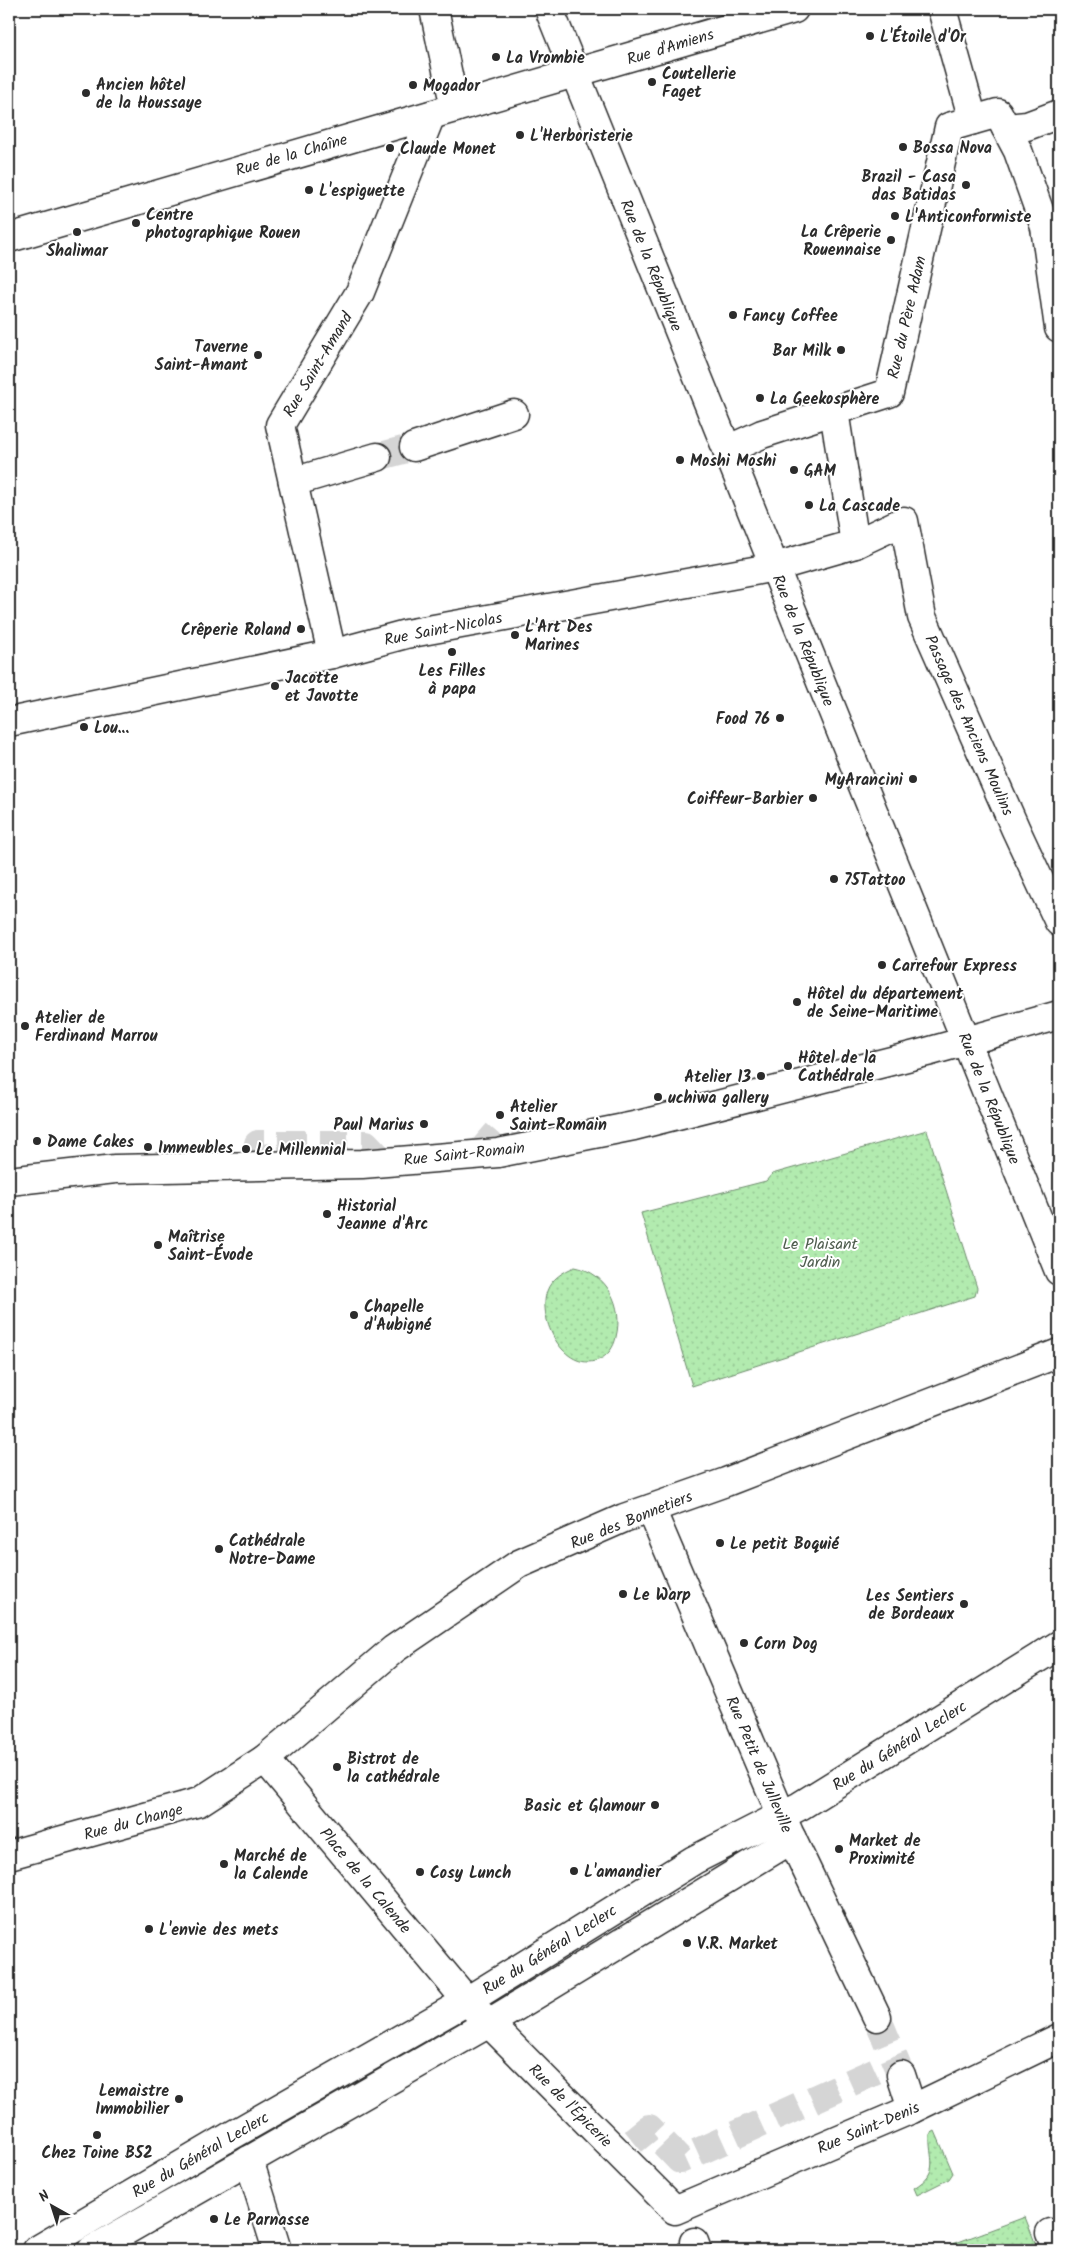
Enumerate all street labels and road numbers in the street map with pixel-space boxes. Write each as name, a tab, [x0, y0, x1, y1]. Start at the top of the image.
street label: Rue d'Amiens	[624, 22, 717, 73]
street label: Rue de la Chaîne	[233, 128, 350, 183]
street label: Rue de la République	[613, 196, 688, 335]
street label: Rue du Père Adam	[881, 253, 934, 381]
street label: Rue Saint-Amand	[277, 306, 360, 422]
street label: Rue de la République	[765, 571, 840, 710]
street label: Rue Saint-Nicolas	[382, 606, 505, 653]
street label: Passage des Anciens Moulins	[917, 631, 1020, 820]
street label: Rue de la République	[951, 1029, 1026, 1168]
street label: Rue Saint-Romain	[402, 1136, 526, 1173]
street label: Rue des Bonnetiers	[567, 1484, 697, 1556]
street label: Rue Petit de Julleville	[718, 1692, 799, 1837]
street label: Rue du Général Leclerc	[828, 1695, 972, 1798]
street label: Rue du Change	[81, 1797, 186, 1848]
street label: Place de la Calende	[313, 1822, 417, 1940]
street label: Rue du Général Leclerc	[478, 1899, 622, 2002]
street label: Rue de l'Épicerie	[522, 2058, 618, 2154]
street label: Rue Saint-Denis	[813, 2095, 924, 2161]
street label: Rue du Général Leclerc	[127, 2106, 274, 2205]

